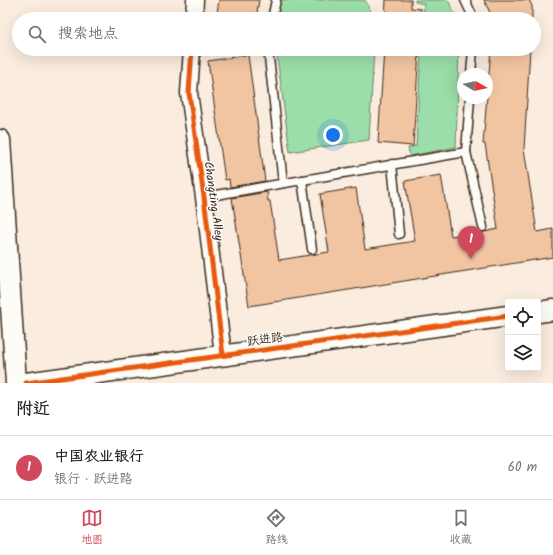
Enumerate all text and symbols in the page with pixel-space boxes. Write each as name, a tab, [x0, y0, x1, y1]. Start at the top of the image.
search box	[12, 12, 541, 56]
text: 搜索地点	[58, 22, 118, 46]
icon: search	[26, 23, 48, 45]
north arrow	[457, 68, 493, 104]
your location	[323, 125, 343, 145]
street label: Changting Alley	[199, 160, 229, 242]
pin: 1	[458, 226, 484, 259]
map controls	[505, 299, 541, 371]
button: locate	[505, 299, 541, 335]
street label: 跃进路	[246, 328, 284, 351]
button: layers	[505, 335, 541, 371]
text: 附近	[16, 396, 50, 423]
text: 中国农业银行	[54, 445, 144, 469]
text: 1	[27, 457, 31, 478]
text: 60 m	[508, 457, 537, 478]
text: 银行 · 跃进路	[54, 469, 133, 490]
tab: 地图	[81, 507, 103, 549]
tab: 路线	[265, 507, 287, 549]
tab: 收藏	[450, 507, 472, 549]

